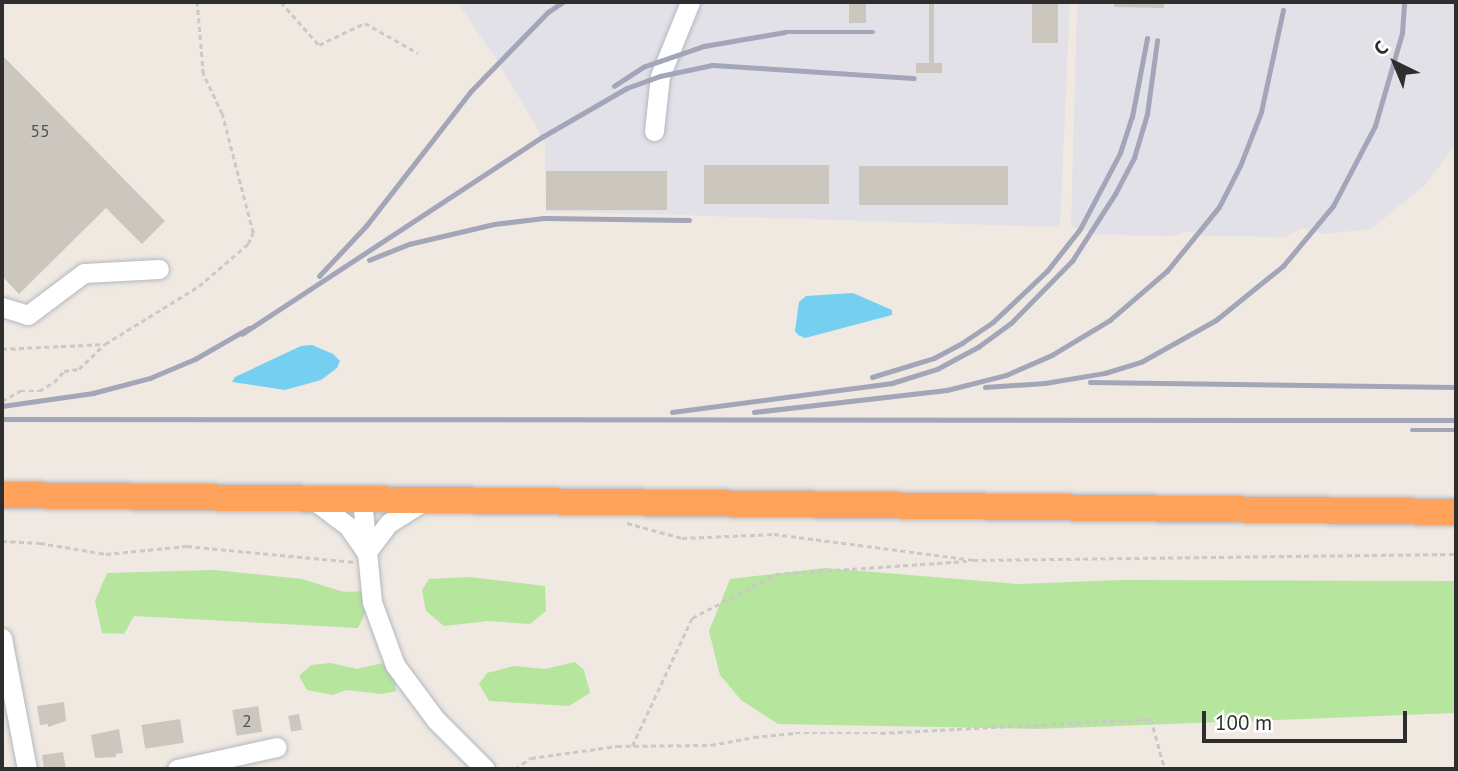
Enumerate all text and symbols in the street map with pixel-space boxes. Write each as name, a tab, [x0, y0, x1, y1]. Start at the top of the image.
north arrow	[1360, 28, 1430, 98]
text: С	[1369, 35, 1393, 60]
house number: 55	[30, 120, 50, 142]
scale bar	[1206, 698, 1411, 742]
text: 100 m	[1215, 709, 1272, 736]
house number: 2	[242, 710, 252, 732]

